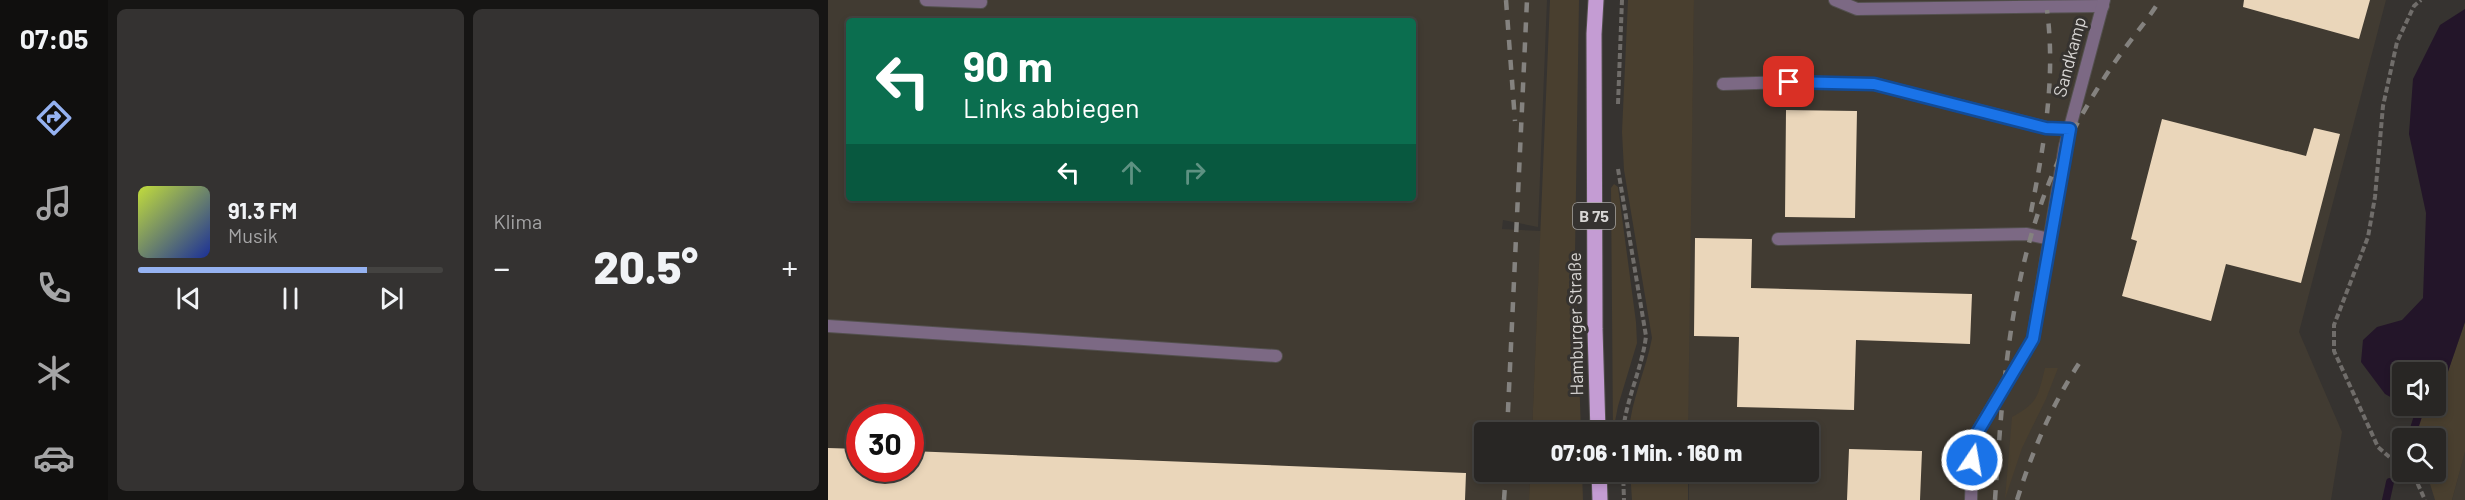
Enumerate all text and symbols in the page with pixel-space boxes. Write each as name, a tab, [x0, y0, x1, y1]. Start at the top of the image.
street label: Sandkamp	[2048, 14, 2090, 99]
text: 07:05	[20, 22, 88, 54]
text: 90 m	[963, 40, 1053, 90]
icon: left	[864, 42, 942, 120]
pin	[1763, 56, 1814, 107]
icon: arrive	[1772, 65, 1805, 98]
text: Links abbiegen	[963, 91, 1139, 123]
icon: directions	[33, 97, 75, 139]
icon: left	[1052, 156, 1085, 189]
icon: ahead	[1115, 156, 1148, 189]
icon: right	[1178, 156, 1211, 189]
icon: music	[33, 182, 75, 224]
text: 91.3 FM	[228, 197, 297, 223]
road number: B 75	[1573, 203, 1615, 229]
text: Klima	[494, 209, 542, 233]
text: Musik	[228, 223, 278, 247]
text: 20.5°	[593, 239, 698, 293]
text: −	[494, 247, 510, 287]
text: +	[782, 247, 798, 287]
street label: Hamburger Straße	[1563, 252, 1587, 396]
icon: phone	[33, 267, 75, 309]
icon: previous	[172, 282, 205, 315]
icon: pause	[274, 282, 307, 315]
icon: next	[375, 282, 408, 315]
icon: climate	[33, 352, 75, 394]
map controls	[2392, 362, 2446, 482]
button: sound	[2392, 362, 2446, 416]
speed limit sign: 30	[846, 404, 924, 482]
position arrow	[1940, 428, 2004, 492]
button: search	[2392, 428, 2446, 482]
icon: car	[33, 437, 75, 479]
text: 07:06 · 1 Min. · 160 m	[1551, 439, 1742, 465]

